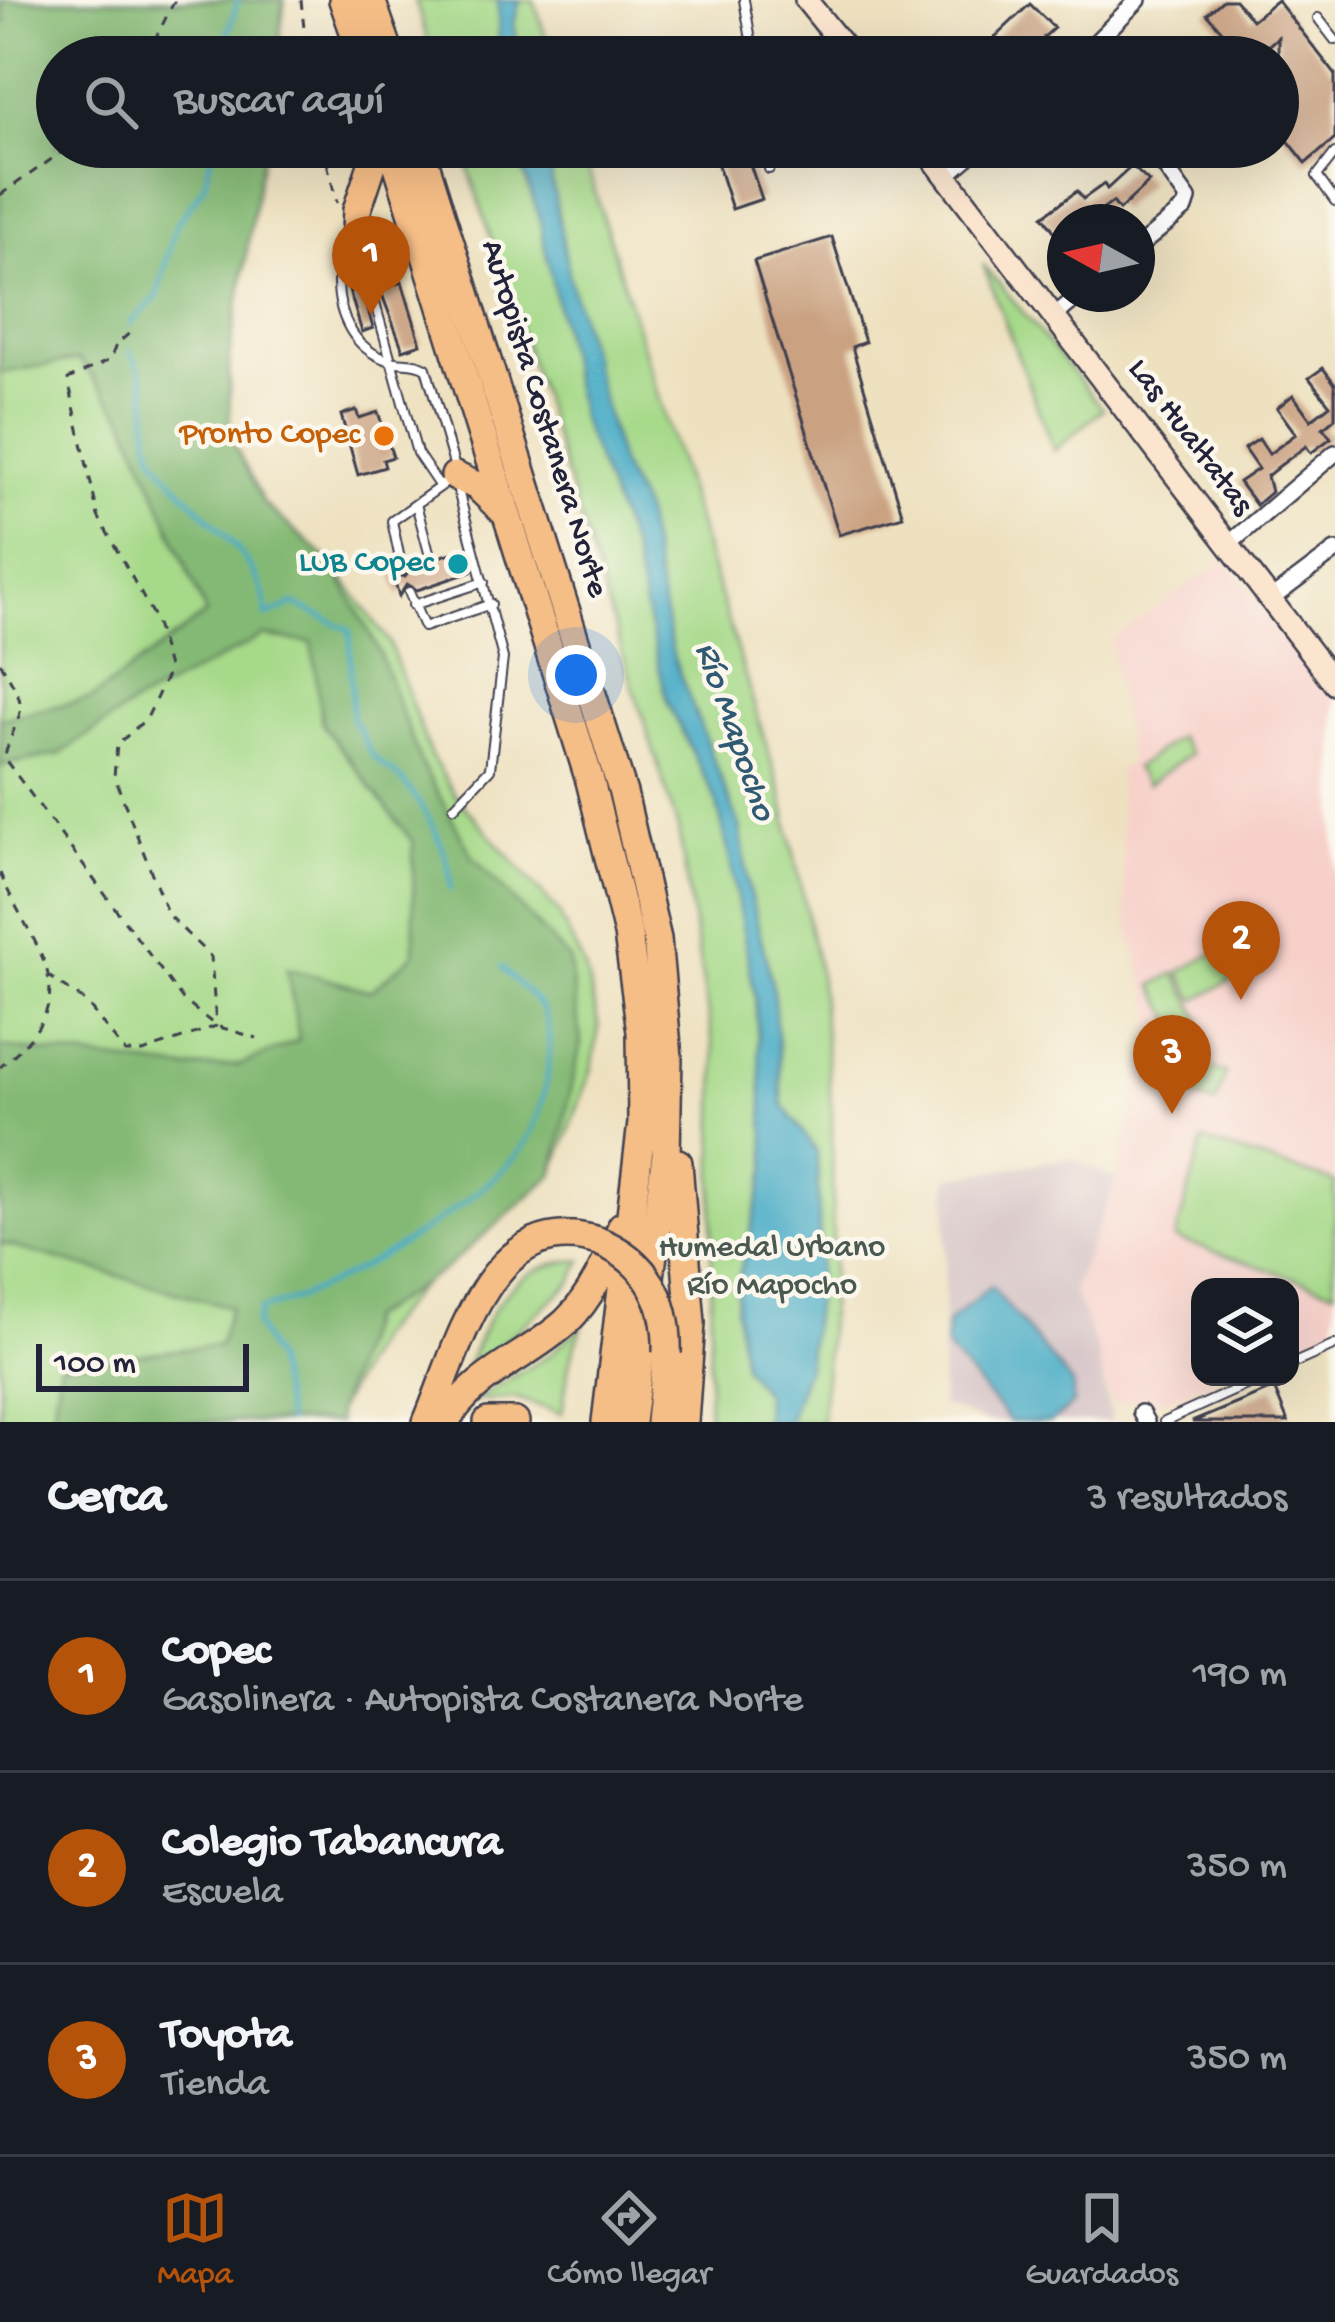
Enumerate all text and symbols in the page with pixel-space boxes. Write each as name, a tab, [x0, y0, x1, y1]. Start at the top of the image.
search box	[36, 36, 1299, 168]
icon: search	[78, 69, 144, 135]
text: Buscar aquí	[174, 76, 384, 129]
north arrow	[1047, 204, 1155, 312]
pin: 1	[332, 216, 410, 315]
street label: Autopista Costanera Norte	[471, 236, 616, 603]
street label: Las Hualtatas	[1118, 352, 1261, 524]
place label: Pronto Copec	[178, 417, 362, 455]
marker: Pronto Copec	[371, 423, 397, 449]
place label: LUB Copec	[299, 545, 436, 583]
marker: LUB Copec	[445, 551, 471, 577]
water label: Río Mapocho	[682, 637, 784, 828]
your location	[546, 645, 606, 705]
pin: 2	[1202, 901, 1280, 1000]
pin: 3	[1133, 1015, 1211, 1114]
park label: Humedal Urbano Río Mapocho	[659, 1230, 885, 1306]
map controls	[1191, 1278, 1299, 1386]
button: layers	[1191, 1278, 1299, 1386]
scale bar	[36, 1338, 249, 1391]
text: 100 m	[54, 1346, 136, 1384]
text: Cerca	[48, 1470, 166, 1530]
text: 3 resultados	[1087, 1477, 1287, 1523]
text: Copec	[162, 1626, 270, 1679]
text: 1	[79, 1653, 95, 1699]
text: 190 m	[1193, 1653, 1287, 1699]
text: Gasolinera · Autopista Costanera Norte	[162, 1679, 803, 1725]
text: Colegio Tabancura	[162, 1818, 502, 1871]
text: 2	[77, 1845, 97, 1891]
text: 350 m	[1187, 1845, 1287, 1891]
text: Escuela	[162, 1871, 283, 1917]
text: Toyota	[162, 2010, 292, 2063]
text: 3	[77, 2037, 97, 2083]
text: 350 m	[1187, 2037, 1287, 2083]
text: Tienda	[162, 2063, 269, 2109]
tab: Mapa	[157, 2185, 233, 2295]
tab: Cómo llegar	[547, 2185, 711, 2295]
tab: Guardados	[1025, 2185, 1178, 2295]

